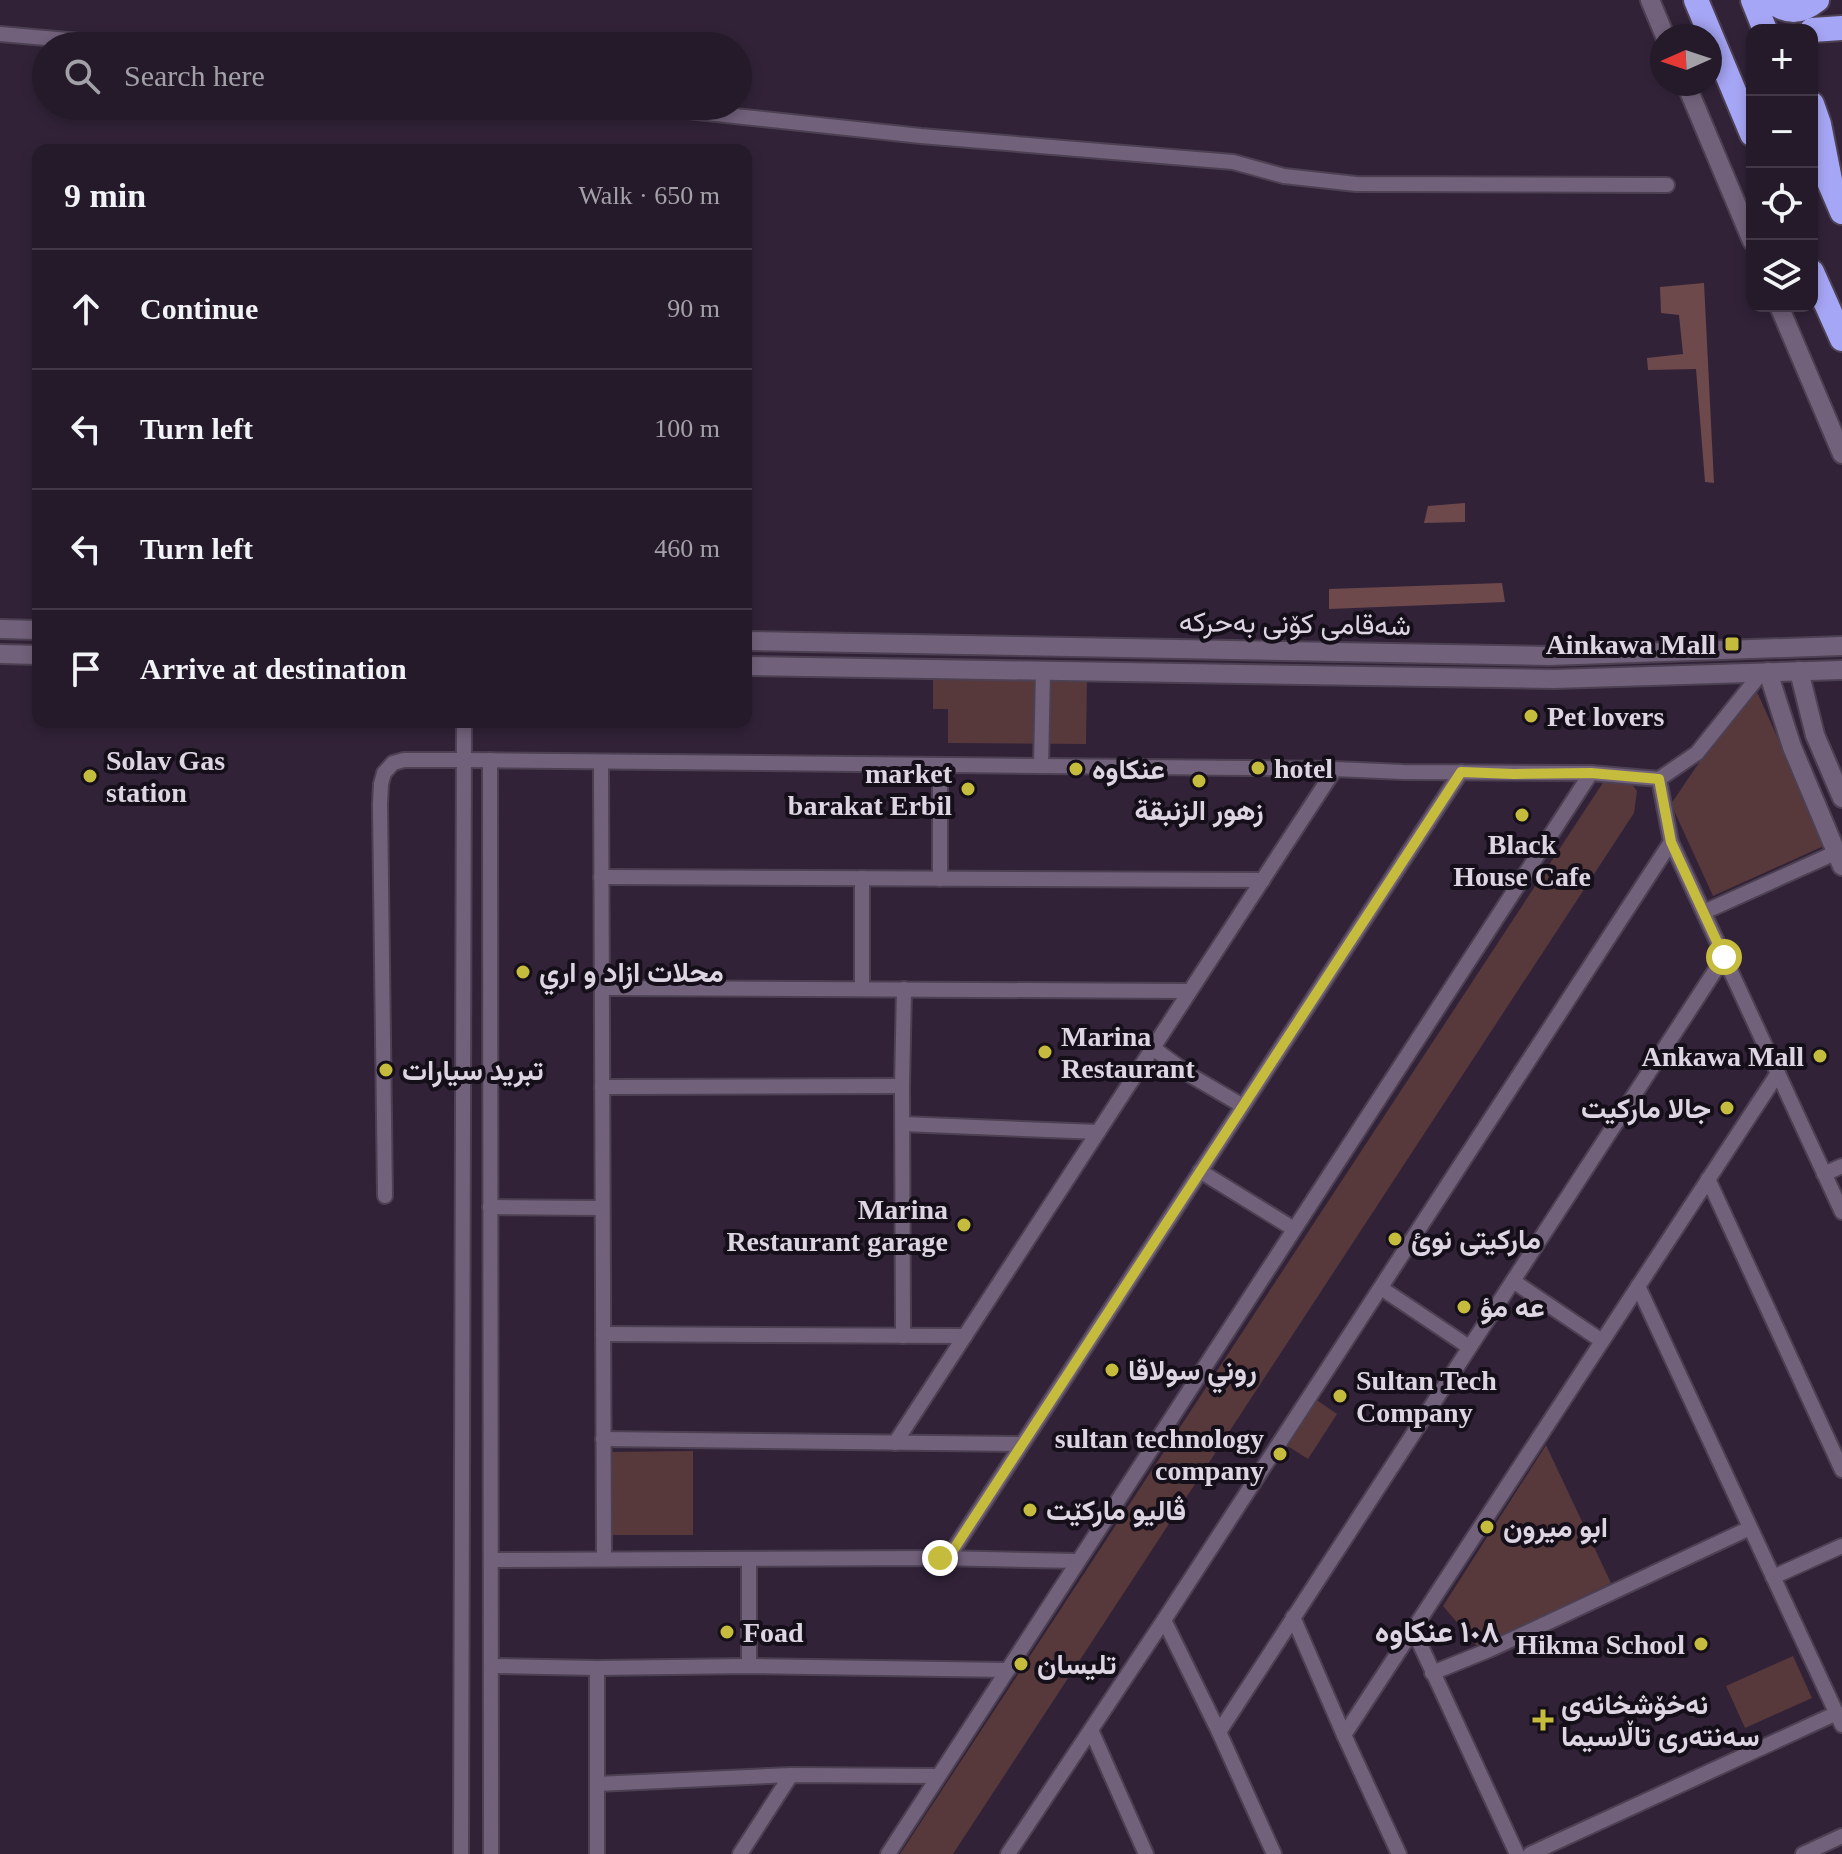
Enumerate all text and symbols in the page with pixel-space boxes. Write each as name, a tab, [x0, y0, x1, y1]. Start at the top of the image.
north arrow	[1650, 24, 1722, 96]
map controls	[1746, 24, 1818, 312]
button: +	[1746, 24, 1818, 96]
search box	[32, 32, 752, 120]
icon: search	[60, 54, 104, 98]
text: Search here	[124, 59, 265, 92]
button: −	[1746, 96, 1818, 168]
button: locate	[1746, 168, 1818, 240]
text: 9 min	[64, 177, 146, 214]
text: Walk · 650 m	[578, 181, 720, 210]
button: layers	[1746, 240, 1818, 312]
icon: ahead	[64, 287, 108, 331]
text: Continue	[140, 292, 258, 325]
text: 90 m	[667, 294, 720, 323]
icon: left	[64, 407, 108, 451]
text: Turn left	[140, 412, 253, 445]
text: 100 m	[654, 414, 720, 443]
icon: left	[64, 527, 108, 571]
text: Turn left	[140, 532, 253, 565]
text: 460 m	[654, 534, 720, 563]
street label: شەقامی کۆنی بەحرکە	[1179, 606, 1411, 643]
place label: Ainkawa Mall	[1546, 629, 1716, 660]
marker: Ainkawa Mall	[1723, 635, 1741, 653]
icon: arrive	[64, 647, 108, 691]
text: Arrive at destination	[140, 652, 407, 685]
place label: Pet lovers	[1547, 701, 1664, 732]
marker: Pet lovers	[1522, 707, 1540, 725]
place label: Solav Gas station	[106, 745, 225, 808]
place label: hotel	[1274, 753, 1333, 784]
place label: عنكاوه	[1092, 754, 1165, 787]
place label: market barakat Erbil	[788, 758, 953, 821]
marker: hotel	[1249, 759, 1267, 777]
marker: عنكاوه	[1067, 760, 1085, 778]
marker: Solav Gas station	[81, 767, 99, 785]
marker: زهور الزنبقة	[1190, 772, 1208, 790]
marker: market barakat Erbil	[959, 780, 977, 798]
place label: زهور الزنبقة	[1134, 795, 1264, 828]
marker: Black House Cafe	[1513, 806, 1531, 824]
place label: Black House Cafe	[1453, 829, 1591, 892]
route start	[1706, 939, 1742, 975]
place label: محلات ازاد و اري	[539, 957, 724, 996]
marker: محلات ازاد و اري	[514, 963, 532, 981]
place label: Marina Restaurant	[1061, 1021, 1195, 1084]
place label: Ankawa Mall	[1641, 1041, 1804, 1072]
marker: Marina Restaurant	[1036, 1043, 1054, 1061]
marker: Ankawa Mall	[1811, 1047, 1829, 1065]
place label: تبريد سيارات	[402, 1055, 544, 1088]
marker: تبريد سيارات	[377, 1061, 395, 1079]
place label: جالا ماركيت	[1581, 1093, 1711, 1126]
marker: جالا ماركيت	[1718, 1099, 1736, 1117]
place label: Marina Restaurant garage	[726, 1194, 948, 1257]
marker: Marina Restaurant garage	[955, 1216, 973, 1234]
place label: مارکیتی نوئ	[1411, 1224, 1541, 1257]
marker: مارکیتی نوئ	[1386, 1230, 1404, 1248]
place label: عه مؤ	[1480, 1292, 1545, 1325]
marker: عه مؤ	[1455, 1298, 1473, 1316]
place label: روني سولاقا	[1128, 1355, 1257, 1394]
marker: روني سولاقا	[1103, 1361, 1121, 1379]
place label: Sultan Tech Company	[1356, 1365, 1497, 1428]
marker: Sultan Tech Company	[1331, 1387, 1349, 1405]
place label: sultan technology company	[1055, 1423, 1264, 1486]
marker: sultan technology company	[1271, 1445, 1289, 1463]
place label: ڤالیو مارکێت	[1046, 1495, 1186, 1528]
marker: ڤالیو مارکێت	[1021, 1501, 1039, 1519]
place label: ابو ميرون	[1503, 1512, 1608, 1545]
marker: ابو ميرون	[1478, 1518, 1496, 1536]
route end	[922, 1540, 958, 1576]
district label: ١٠٨ عنکاوە	[1375, 1615, 1499, 1650]
place label: Foad	[743, 1617, 804, 1648]
marker: Foad	[718, 1623, 736, 1641]
place label: Hikma School	[1516, 1629, 1685, 1660]
marker: Hikma School	[1692, 1635, 1710, 1653]
place label: تليسان	[1037, 1649, 1116, 1681]
marker: تليسان	[1012, 1655, 1030, 1673]
place label: نەخۆشخانەی سەنتەری تاڵاسیما	[1561, 1689, 1760, 1754]
marker: نەخۆشخانەی سەنتەری تاڵاسیما	[1532, 1709, 1554, 1731]

